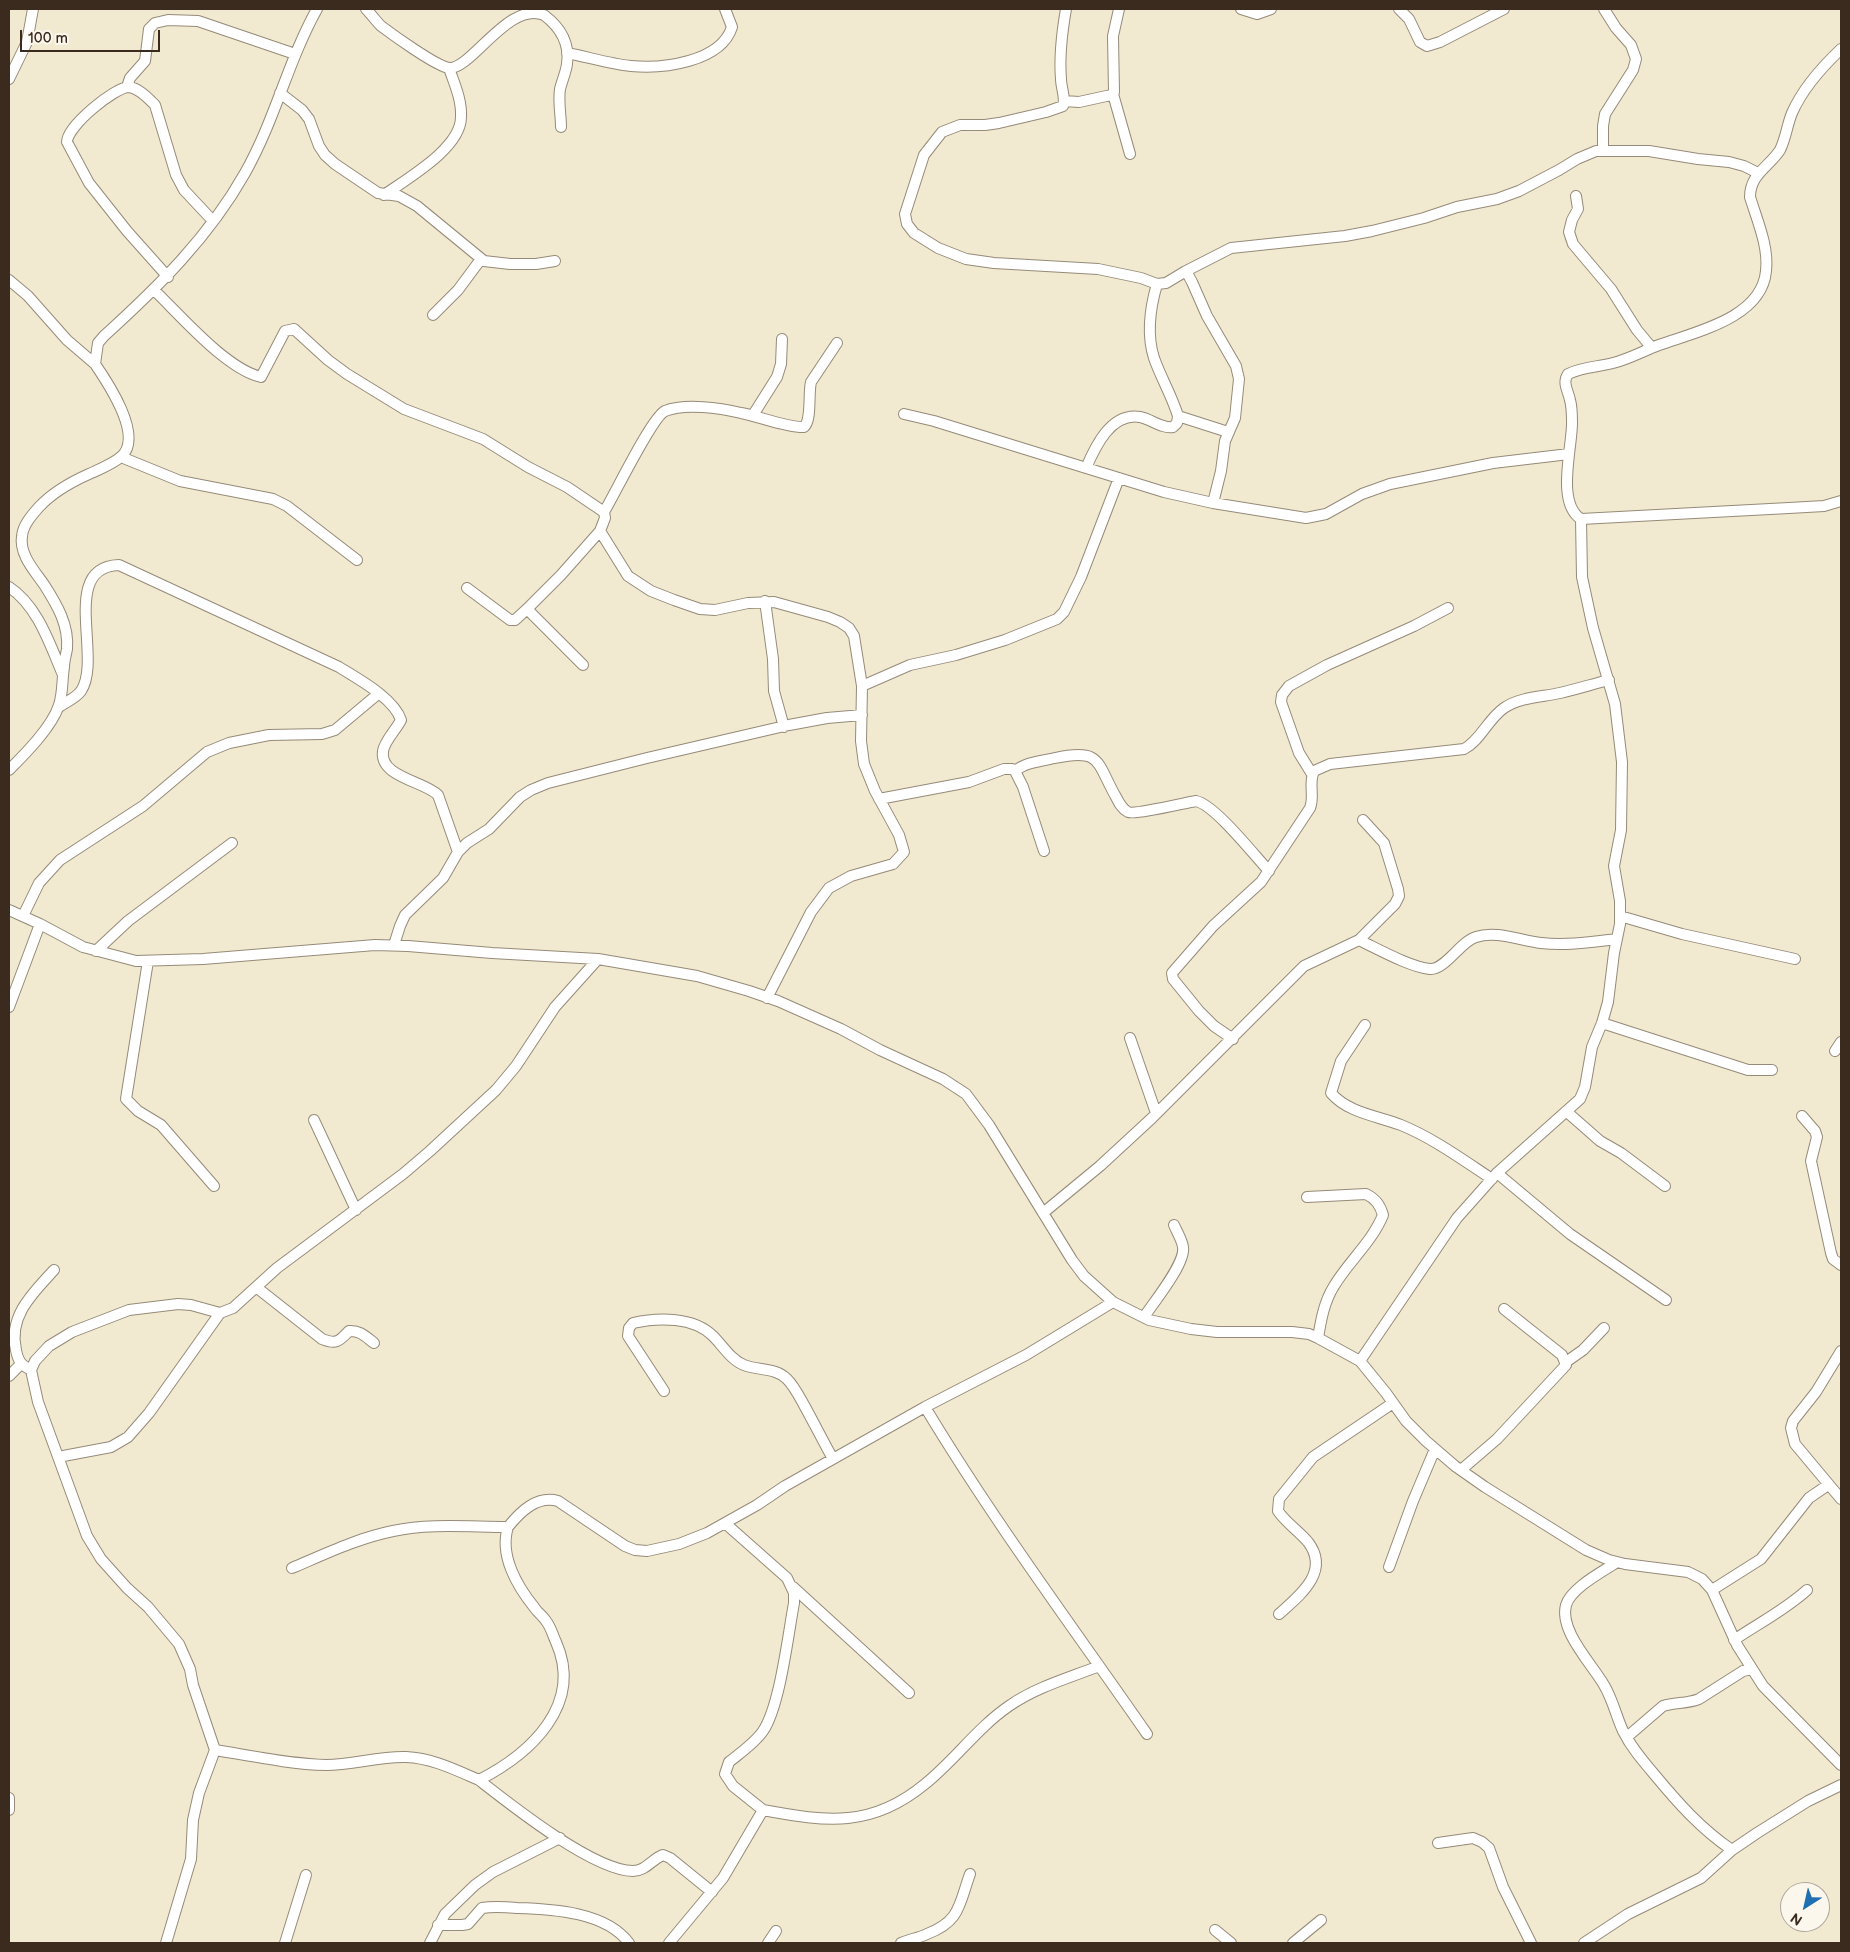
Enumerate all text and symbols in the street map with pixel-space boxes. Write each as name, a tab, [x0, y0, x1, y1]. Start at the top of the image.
scale bar	[22, 20, 162, 52]
text: 100 m	[28, 29, 68, 48]
north arrow	[1780, 1882, 1830, 1932]
text: N	[1788, 1909, 1806, 1929]

